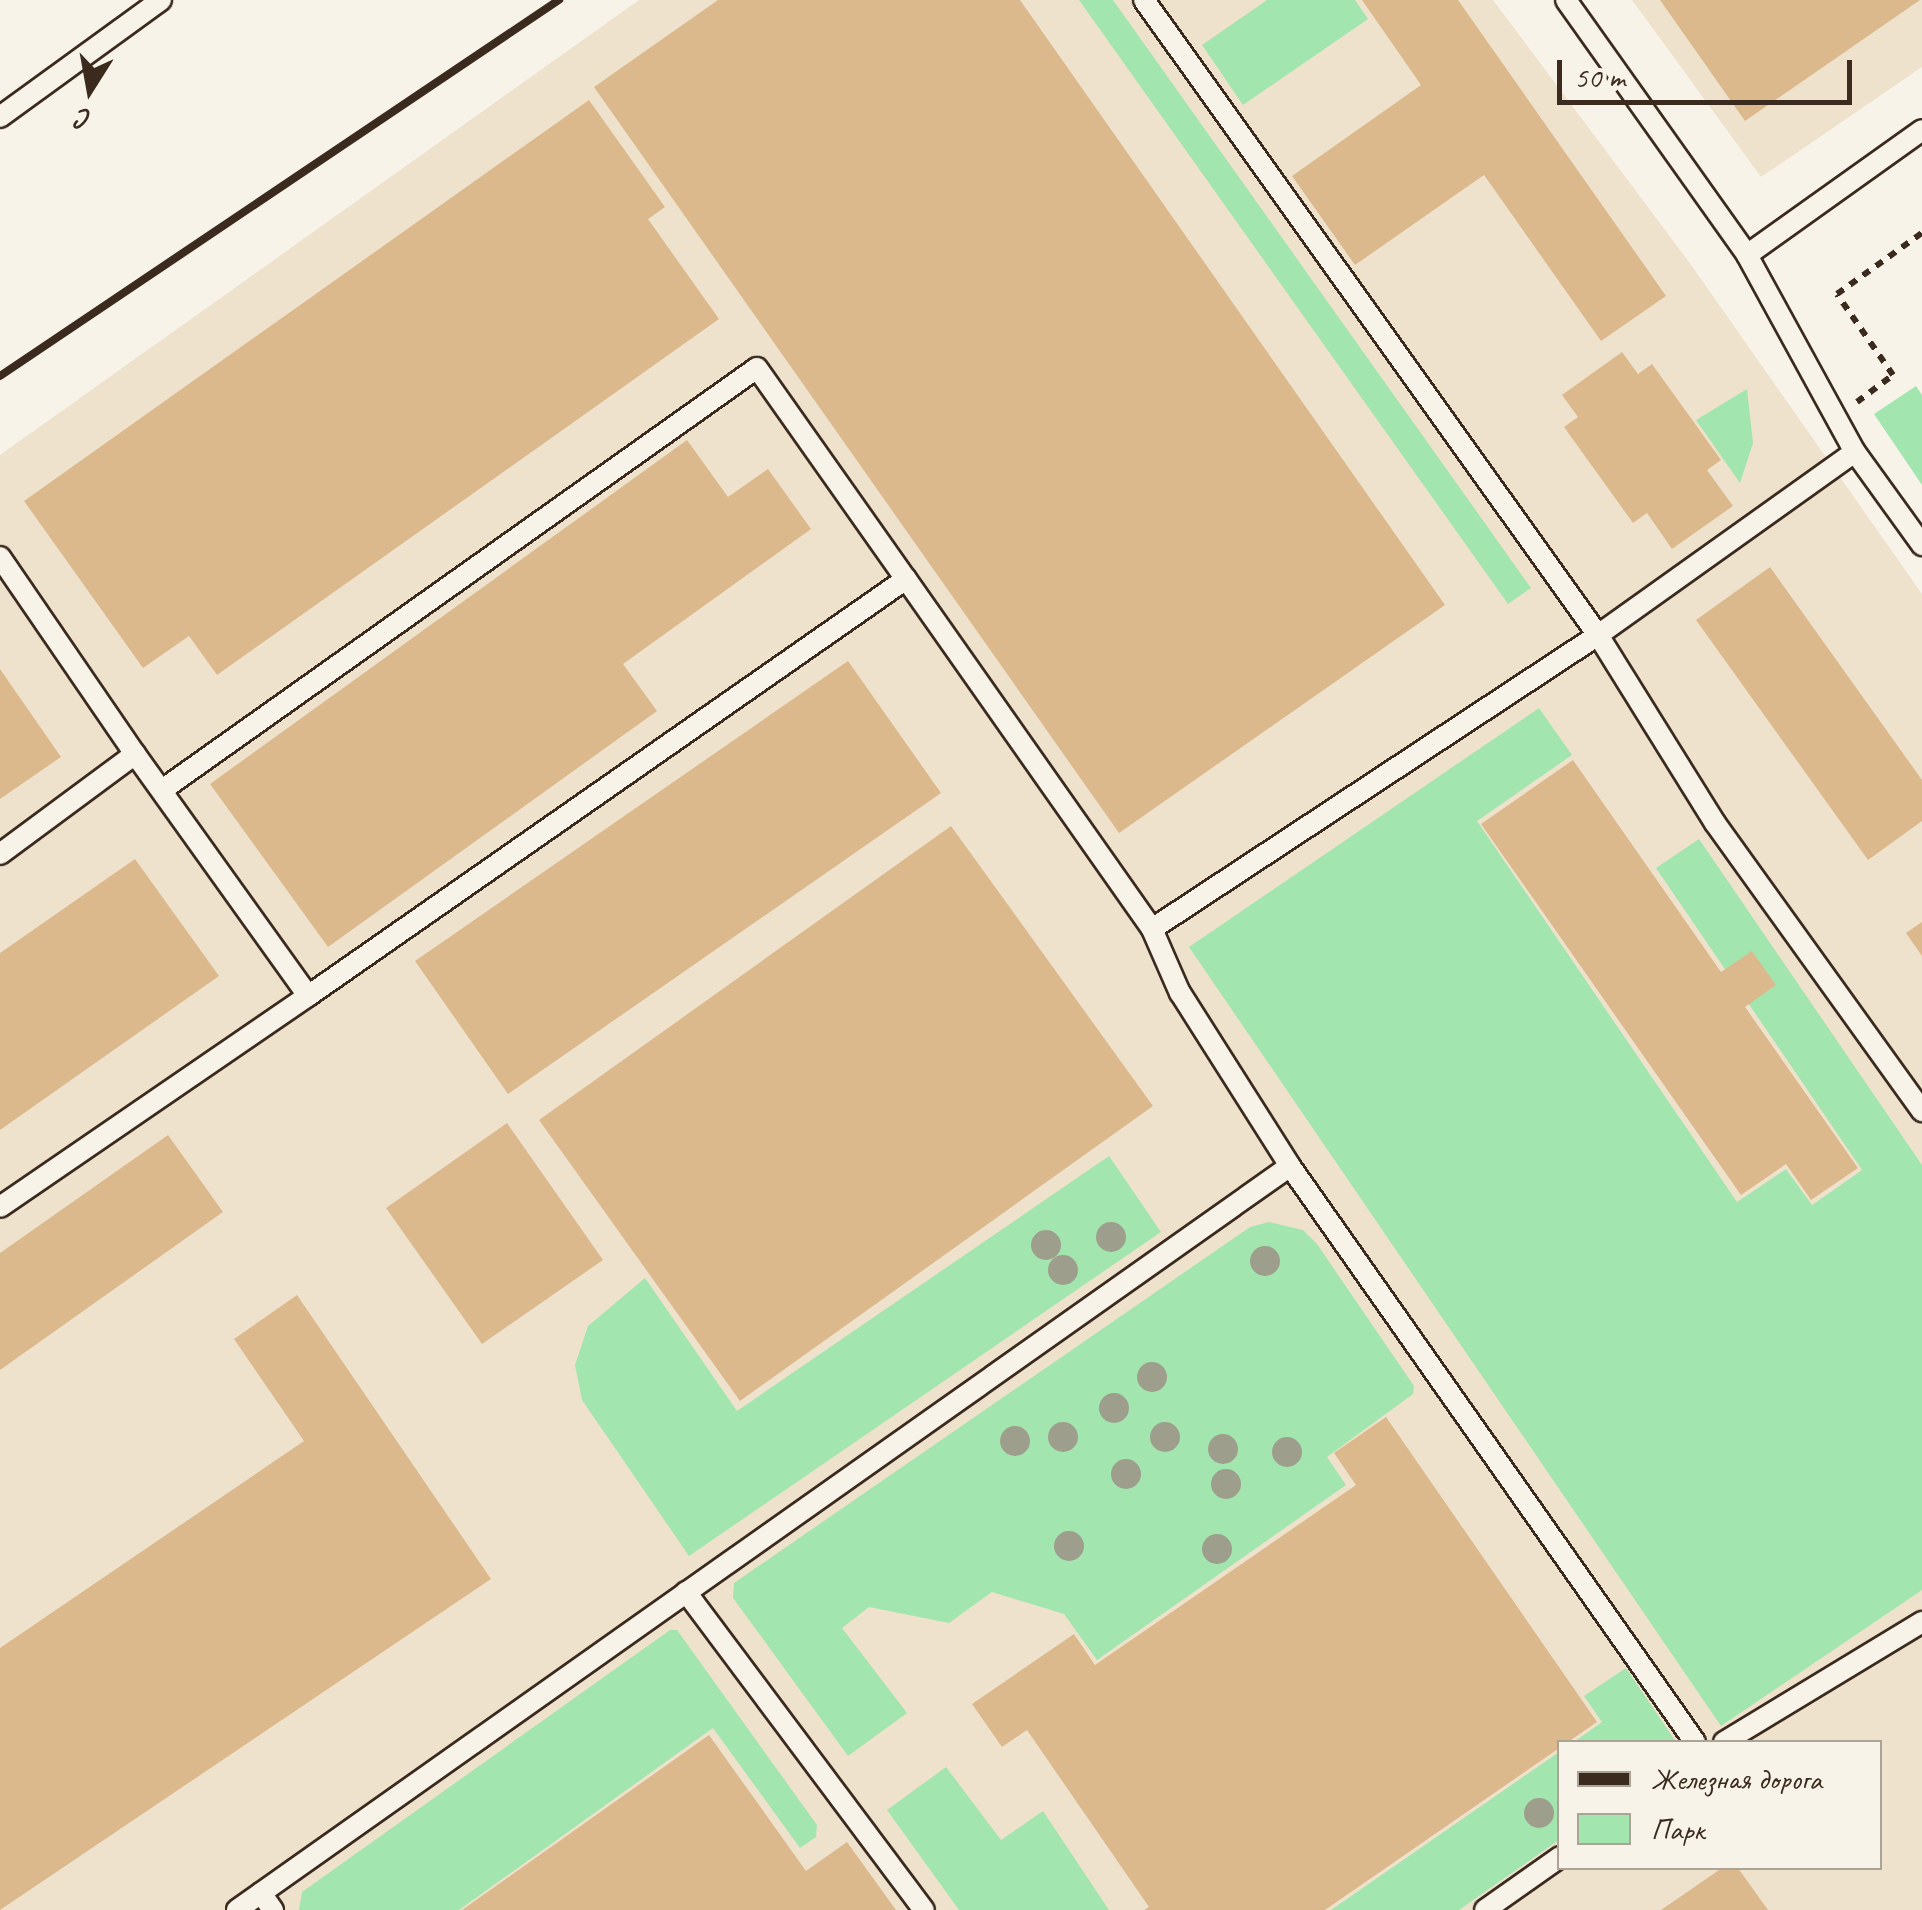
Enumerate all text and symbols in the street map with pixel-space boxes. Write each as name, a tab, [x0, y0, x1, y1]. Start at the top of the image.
north arrow	[40, 40, 140, 140]
scale bar	[1562, 40, 1857, 102]
text: 50 m	[1574, 58, 1625, 96]
text: С	[74, 101, 94, 138]
legend	[1557, 1740, 1882, 1870]
text: Железная дорога	[1651, 1760, 1822, 1798]
text: Парк	[1651, 1810, 1705, 1848]

